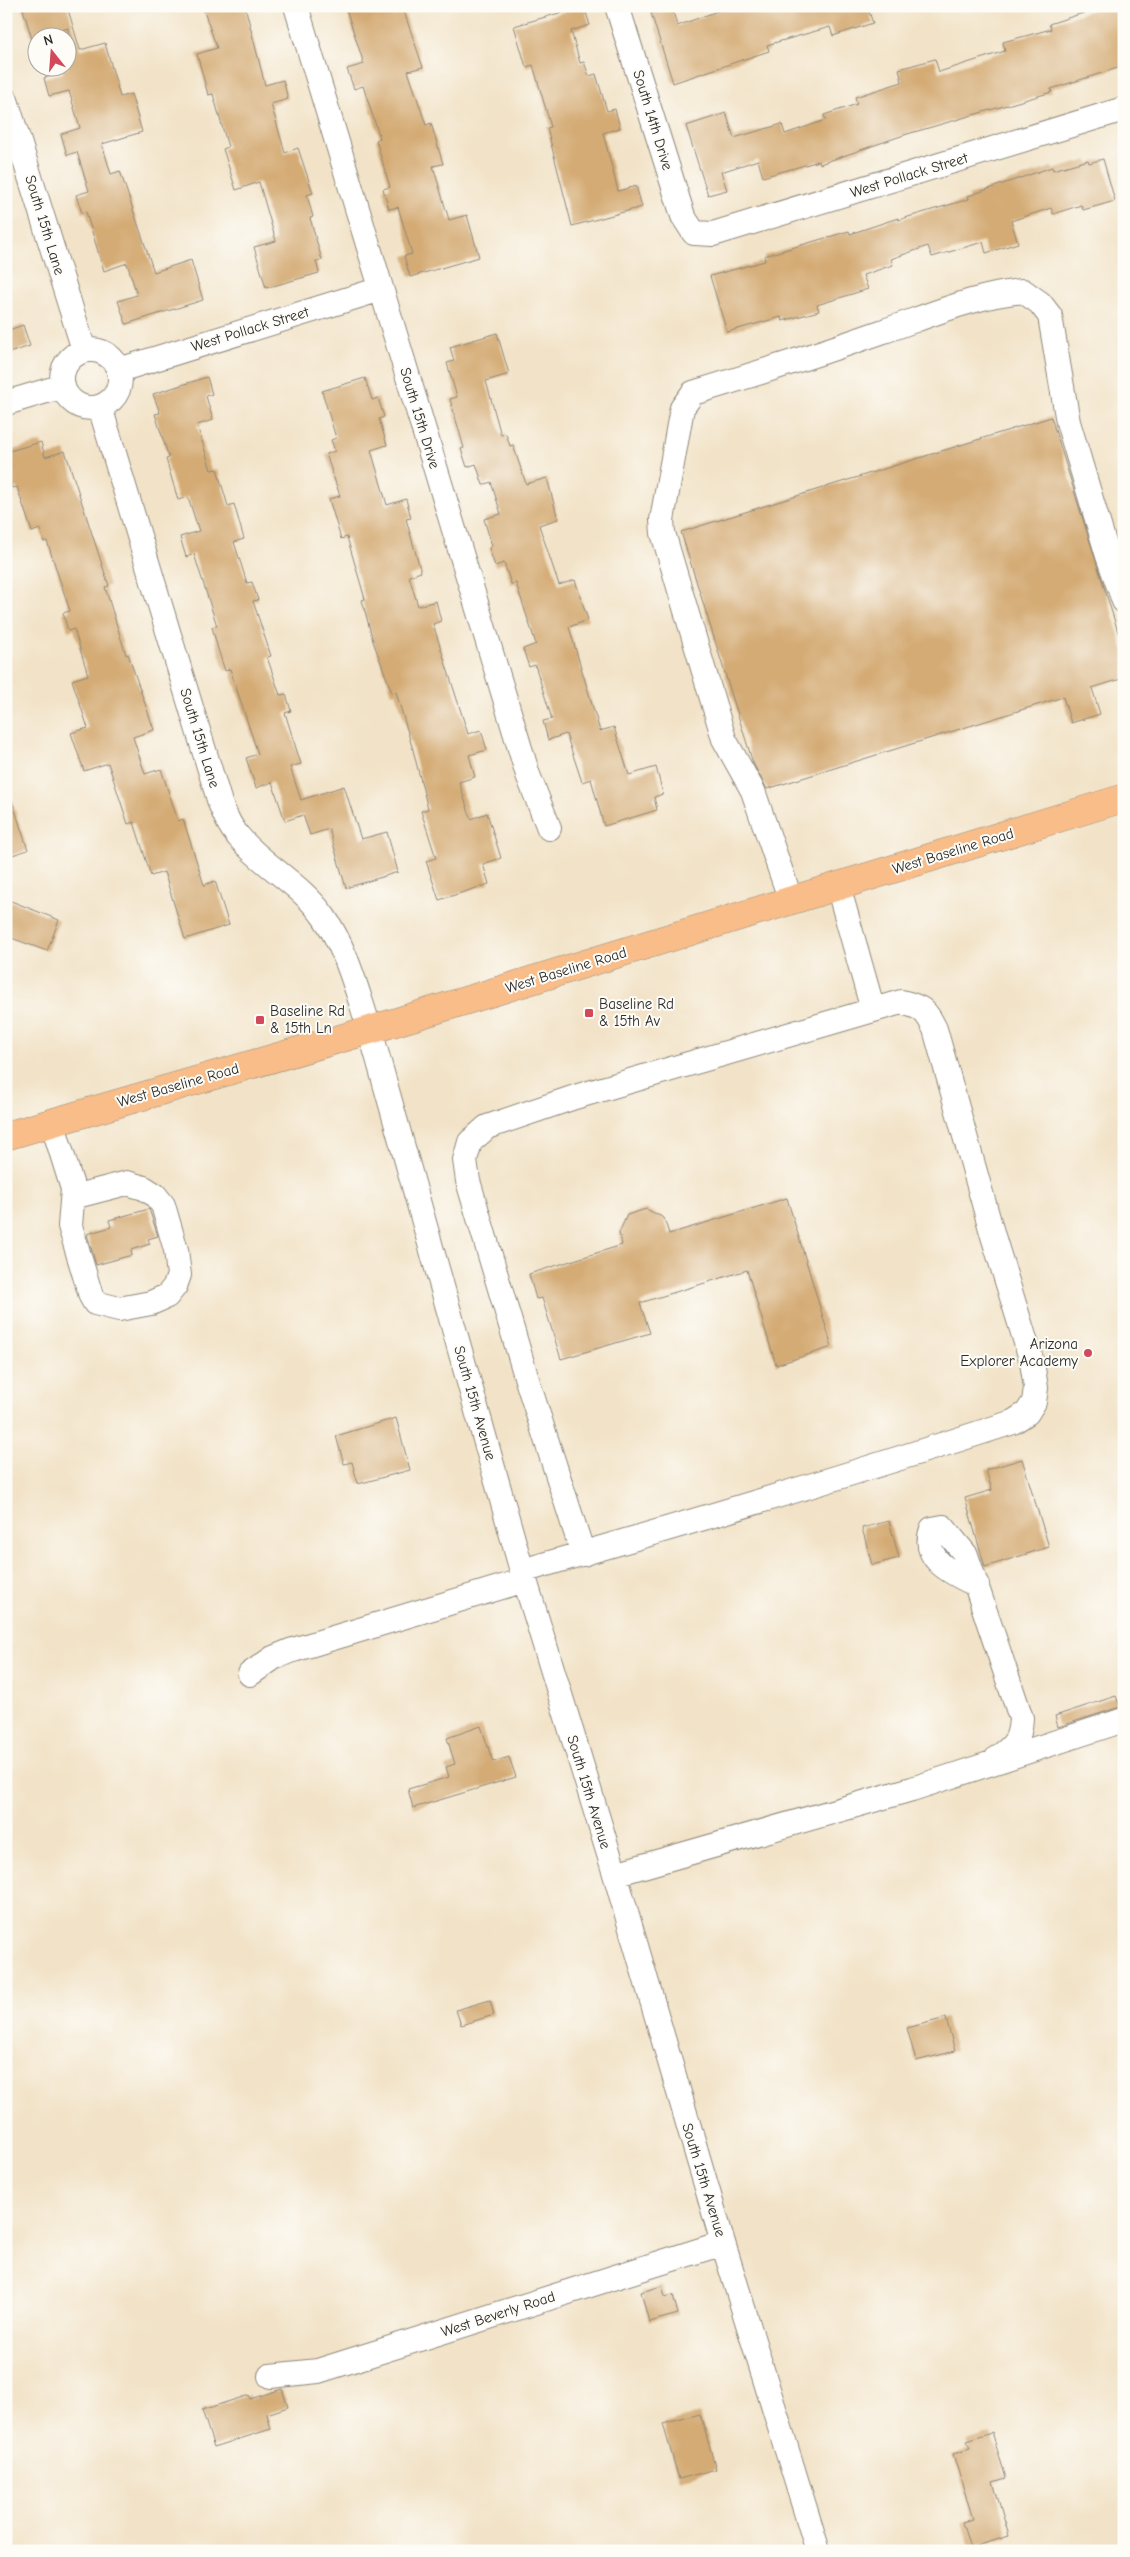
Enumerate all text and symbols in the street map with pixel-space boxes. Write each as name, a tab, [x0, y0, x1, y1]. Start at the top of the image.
north arrow	[28, 28, 78, 78]
text: N	[41, 31, 55, 50]
street label: South 14th Drive	[629, 68, 677, 173]
street label: West Pollack Street	[848, 148, 971, 201]
street label: South 15th Lane	[21, 173, 69, 278]
street label: West Pollack Street	[189, 302, 312, 355]
street label: South 15th Drive	[396, 365, 444, 471]
street label: South 15th Lane	[176, 686, 224, 791]
street label: West Baseline Road	[890, 824, 1016, 878]
street label: West Baseline Road	[503, 943, 629, 997]
place label: Baseline Rd & 15th Av	[599, 995, 674, 1030]
place label: Baseline Rd & 15th Ln	[270, 1002, 345, 1037]
marker: Baseline Rd & 15th Av	[583, 1007, 595, 1019]
marker: Baseline Rd & 15th Ln	[254, 1014, 266, 1026]
street label: West Baseline Road	[115, 1059, 241, 1111]
place label: Arizona Explorer Academy	[960, 1335, 1078, 1370]
street label: South 15th Avenue	[450, 1344, 500, 1463]
marker: Arizona Explorer Academy	[1082, 1347, 1094, 1359]
street label: South 15th Avenue	[563, 1733, 615, 1852]
street label: South 15th Avenue	[678, 2121, 730, 2240]
street label: West Beverly Road	[439, 2287, 557, 2341]

